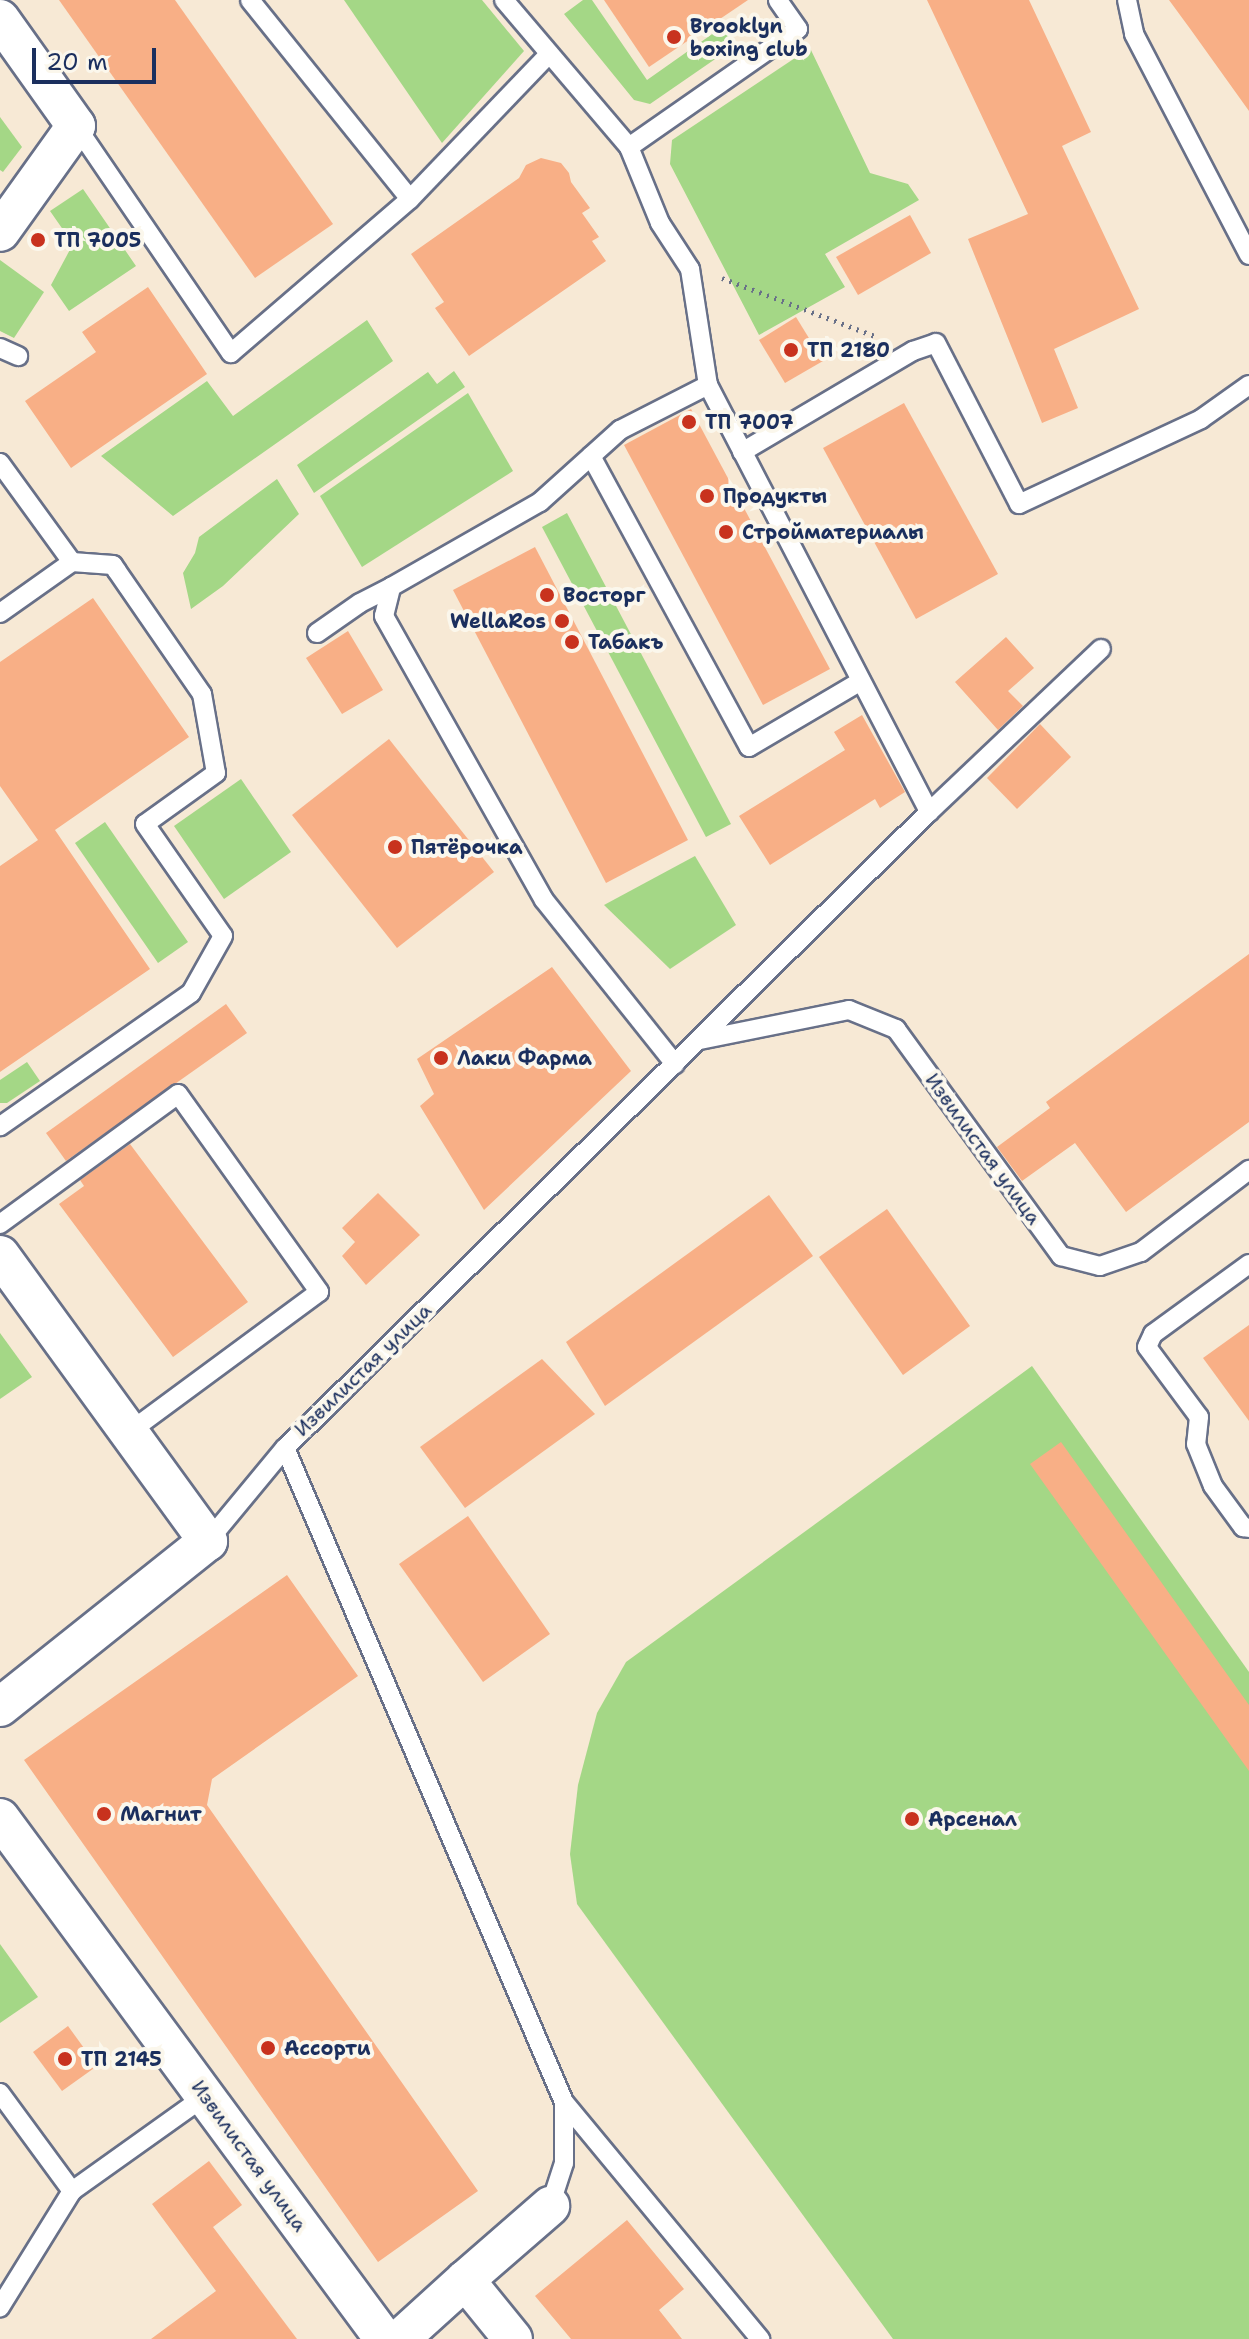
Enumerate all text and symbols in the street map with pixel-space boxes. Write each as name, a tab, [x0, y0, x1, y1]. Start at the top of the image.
place label: Brooklyn boxing club	[690, 14, 808, 61]
marker: Brooklyn boxing club	[665, 28, 683, 46]
scale bar	[36, 32, 160, 82]
text: 20 m	[46, 46, 108, 78]
place label: ТП 7005	[54, 228, 141, 252]
marker: ТП 7005	[29, 231, 47, 249]
place label: ТП 2180	[807, 338, 890, 362]
marker: ТП 2180	[782, 341, 800, 359]
place label: ТП 7007	[705, 410, 793, 434]
marker: ТП 7007	[680, 413, 698, 431]
place label: Продукты	[723, 484, 827, 508]
marker: Продукты	[698, 487, 716, 505]
place label: Стройматериалы	[742, 520, 924, 544]
marker: Стройматериалы	[717, 523, 735, 541]
place label: Восторг	[563, 583, 646, 607]
marker: Восторг	[538, 586, 556, 604]
place label: WellaRos	[450, 609, 546, 633]
marker: WellaRos	[553, 612, 571, 630]
place label: Табакъ	[588, 630, 663, 654]
marker: Табакъ	[563, 633, 581, 651]
place label: Пятёрочка	[411, 835, 523, 859]
marker: Пятёрочка	[386, 838, 404, 856]
place label: Лаки Фарма	[457, 1046, 592, 1070]
marker: Лаки Фарма	[432, 1049, 450, 1067]
street label: Извилистая улица	[920, 1069, 1046, 1229]
street label: Извилистая улица	[289, 1298, 437, 1442]
place label: Магнит	[120, 1802, 202, 1826]
marker: Магнит	[95, 1805, 113, 1823]
place label: Арсенал	[928, 1807, 1017, 1831]
marker: Арсенал	[903, 1810, 921, 1828]
place label: Ассорти	[284, 2036, 371, 2060]
marker: Ассорти	[259, 2039, 277, 2057]
place label: ТП 2145	[81, 2047, 162, 2071]
marker: ТП 2145	[56, 2050, 74, 2068]
street label: Извилистая улица	[186, 2076, 312, 2236]

